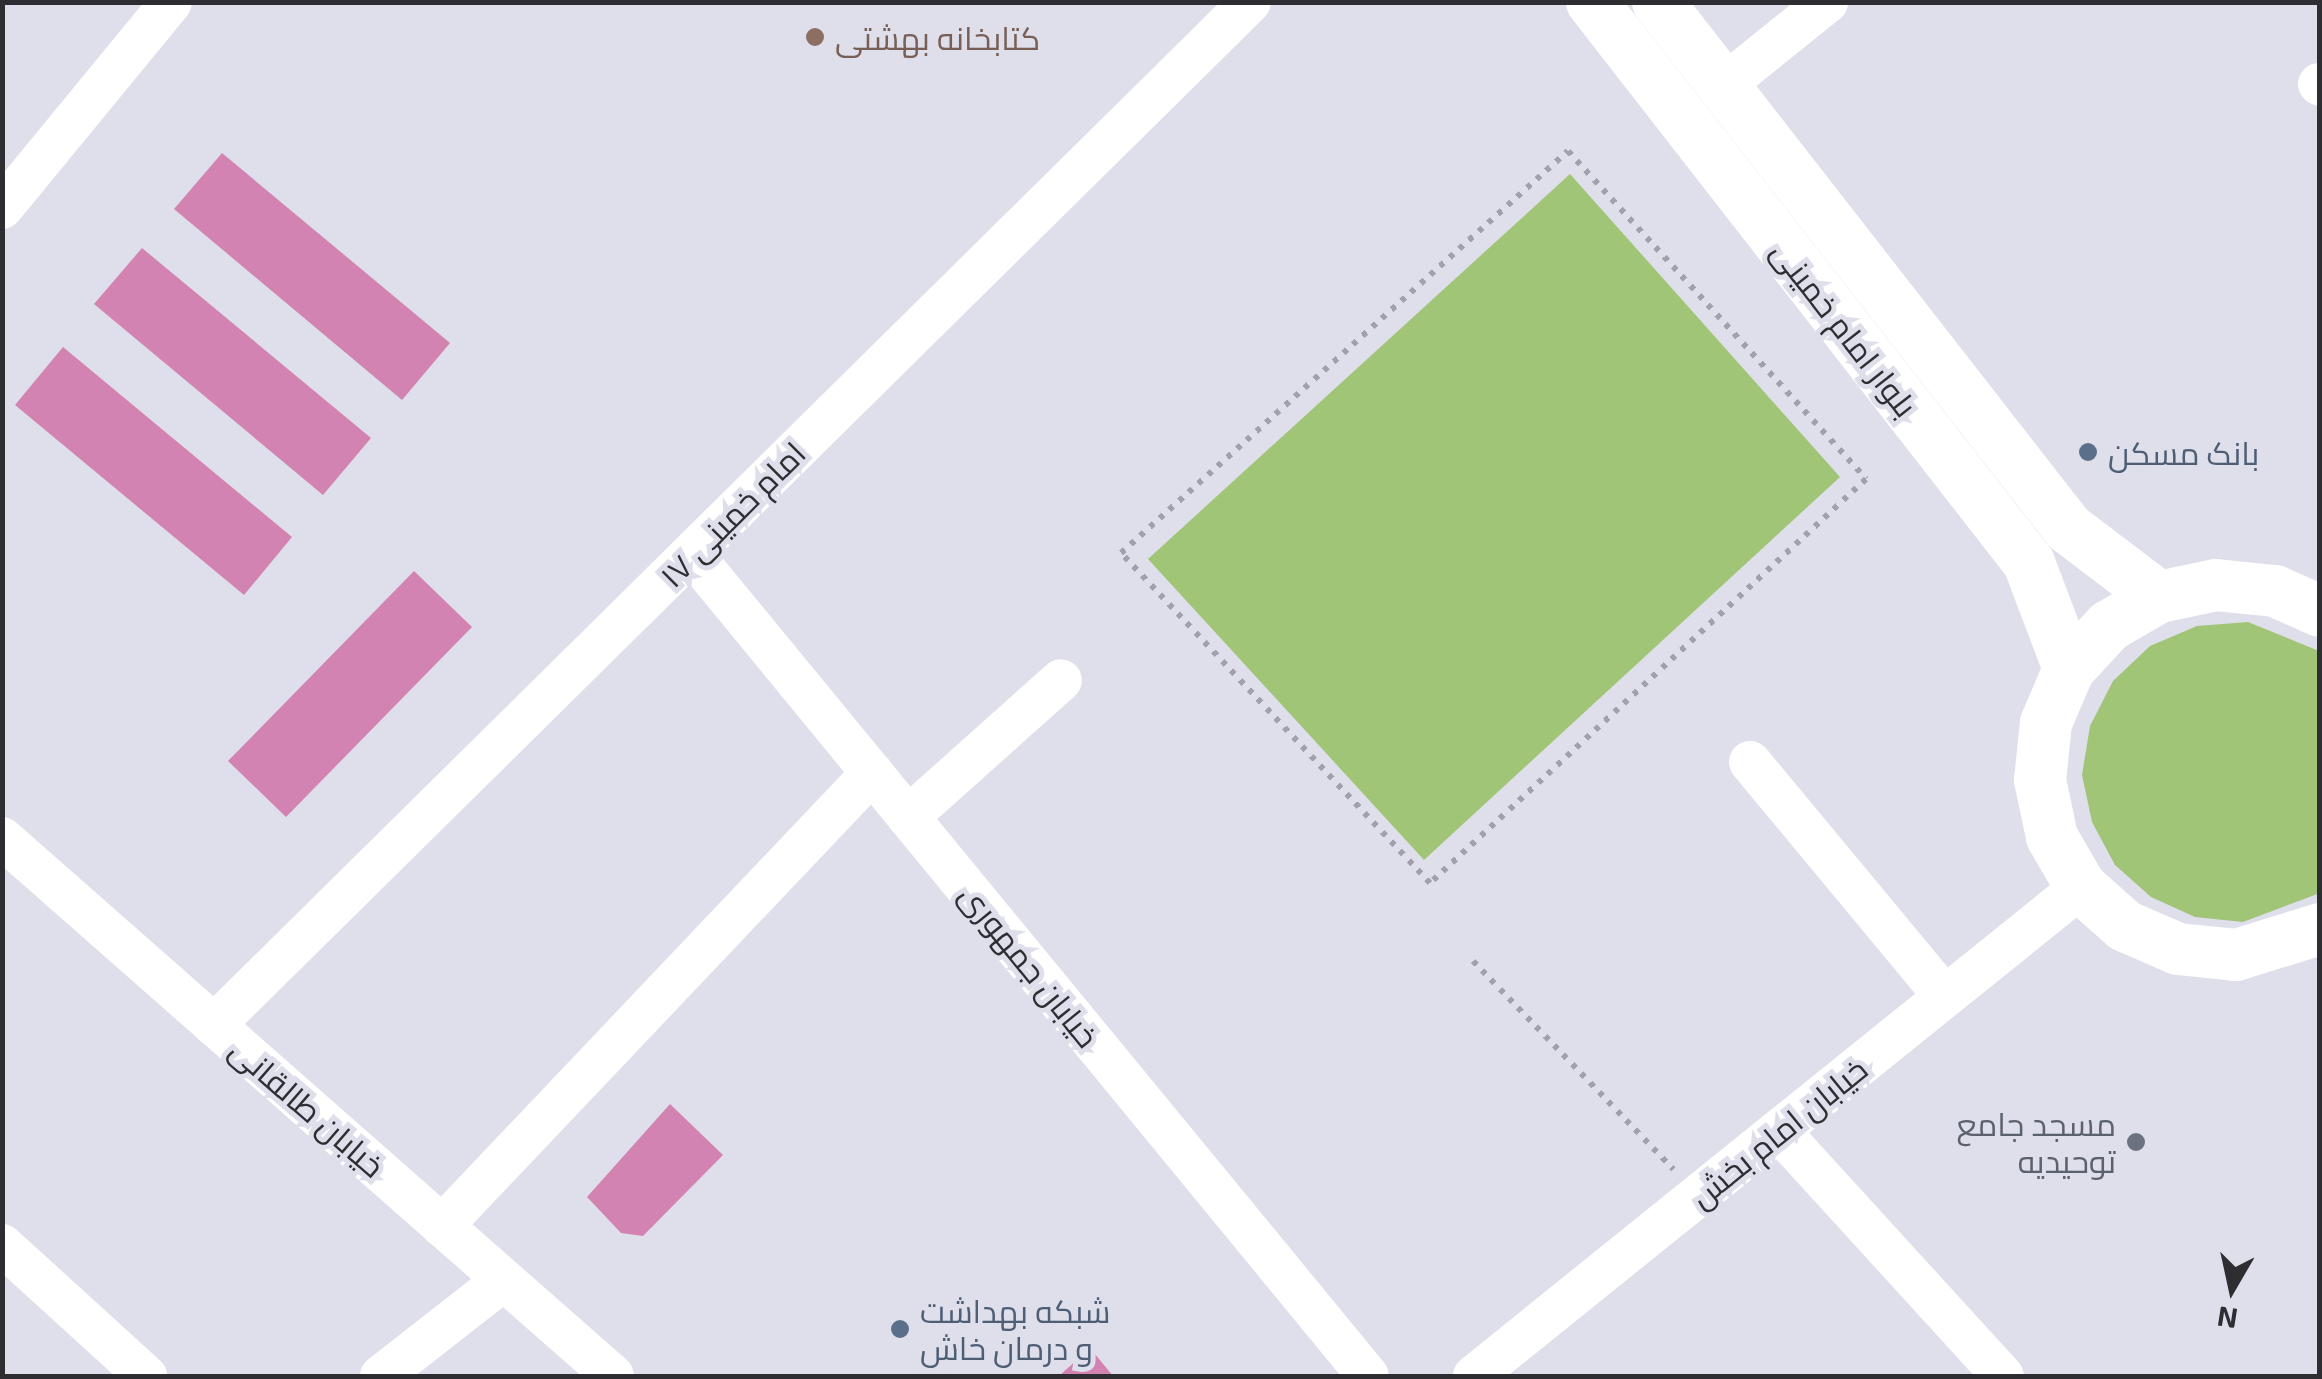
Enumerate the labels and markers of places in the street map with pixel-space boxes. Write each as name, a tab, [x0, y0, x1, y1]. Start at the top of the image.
place label: کتابخانه بهشتی	[835, 18, 1040, 56]
marker: کتابخانه بهشتی	[804, 26, 826, 48]
place label: بانک مسکن	[2108, 433, 2259, 471]
marker: بانک مسکن	[2077, 441, 2099, 463]
place label: مسجد جامع توحیدیه	[1956, 1105, 2116, 1180]
marker: مسجد جامع توحیدیه	[2125, 1131, 2147, 1153]
place label: شبکه بهداشت و درمان خاش	[920, 1292, 1111, 1367]
marker: شبکه بهداشت و درمان خاش	[889, 1318, 911, 1340]

